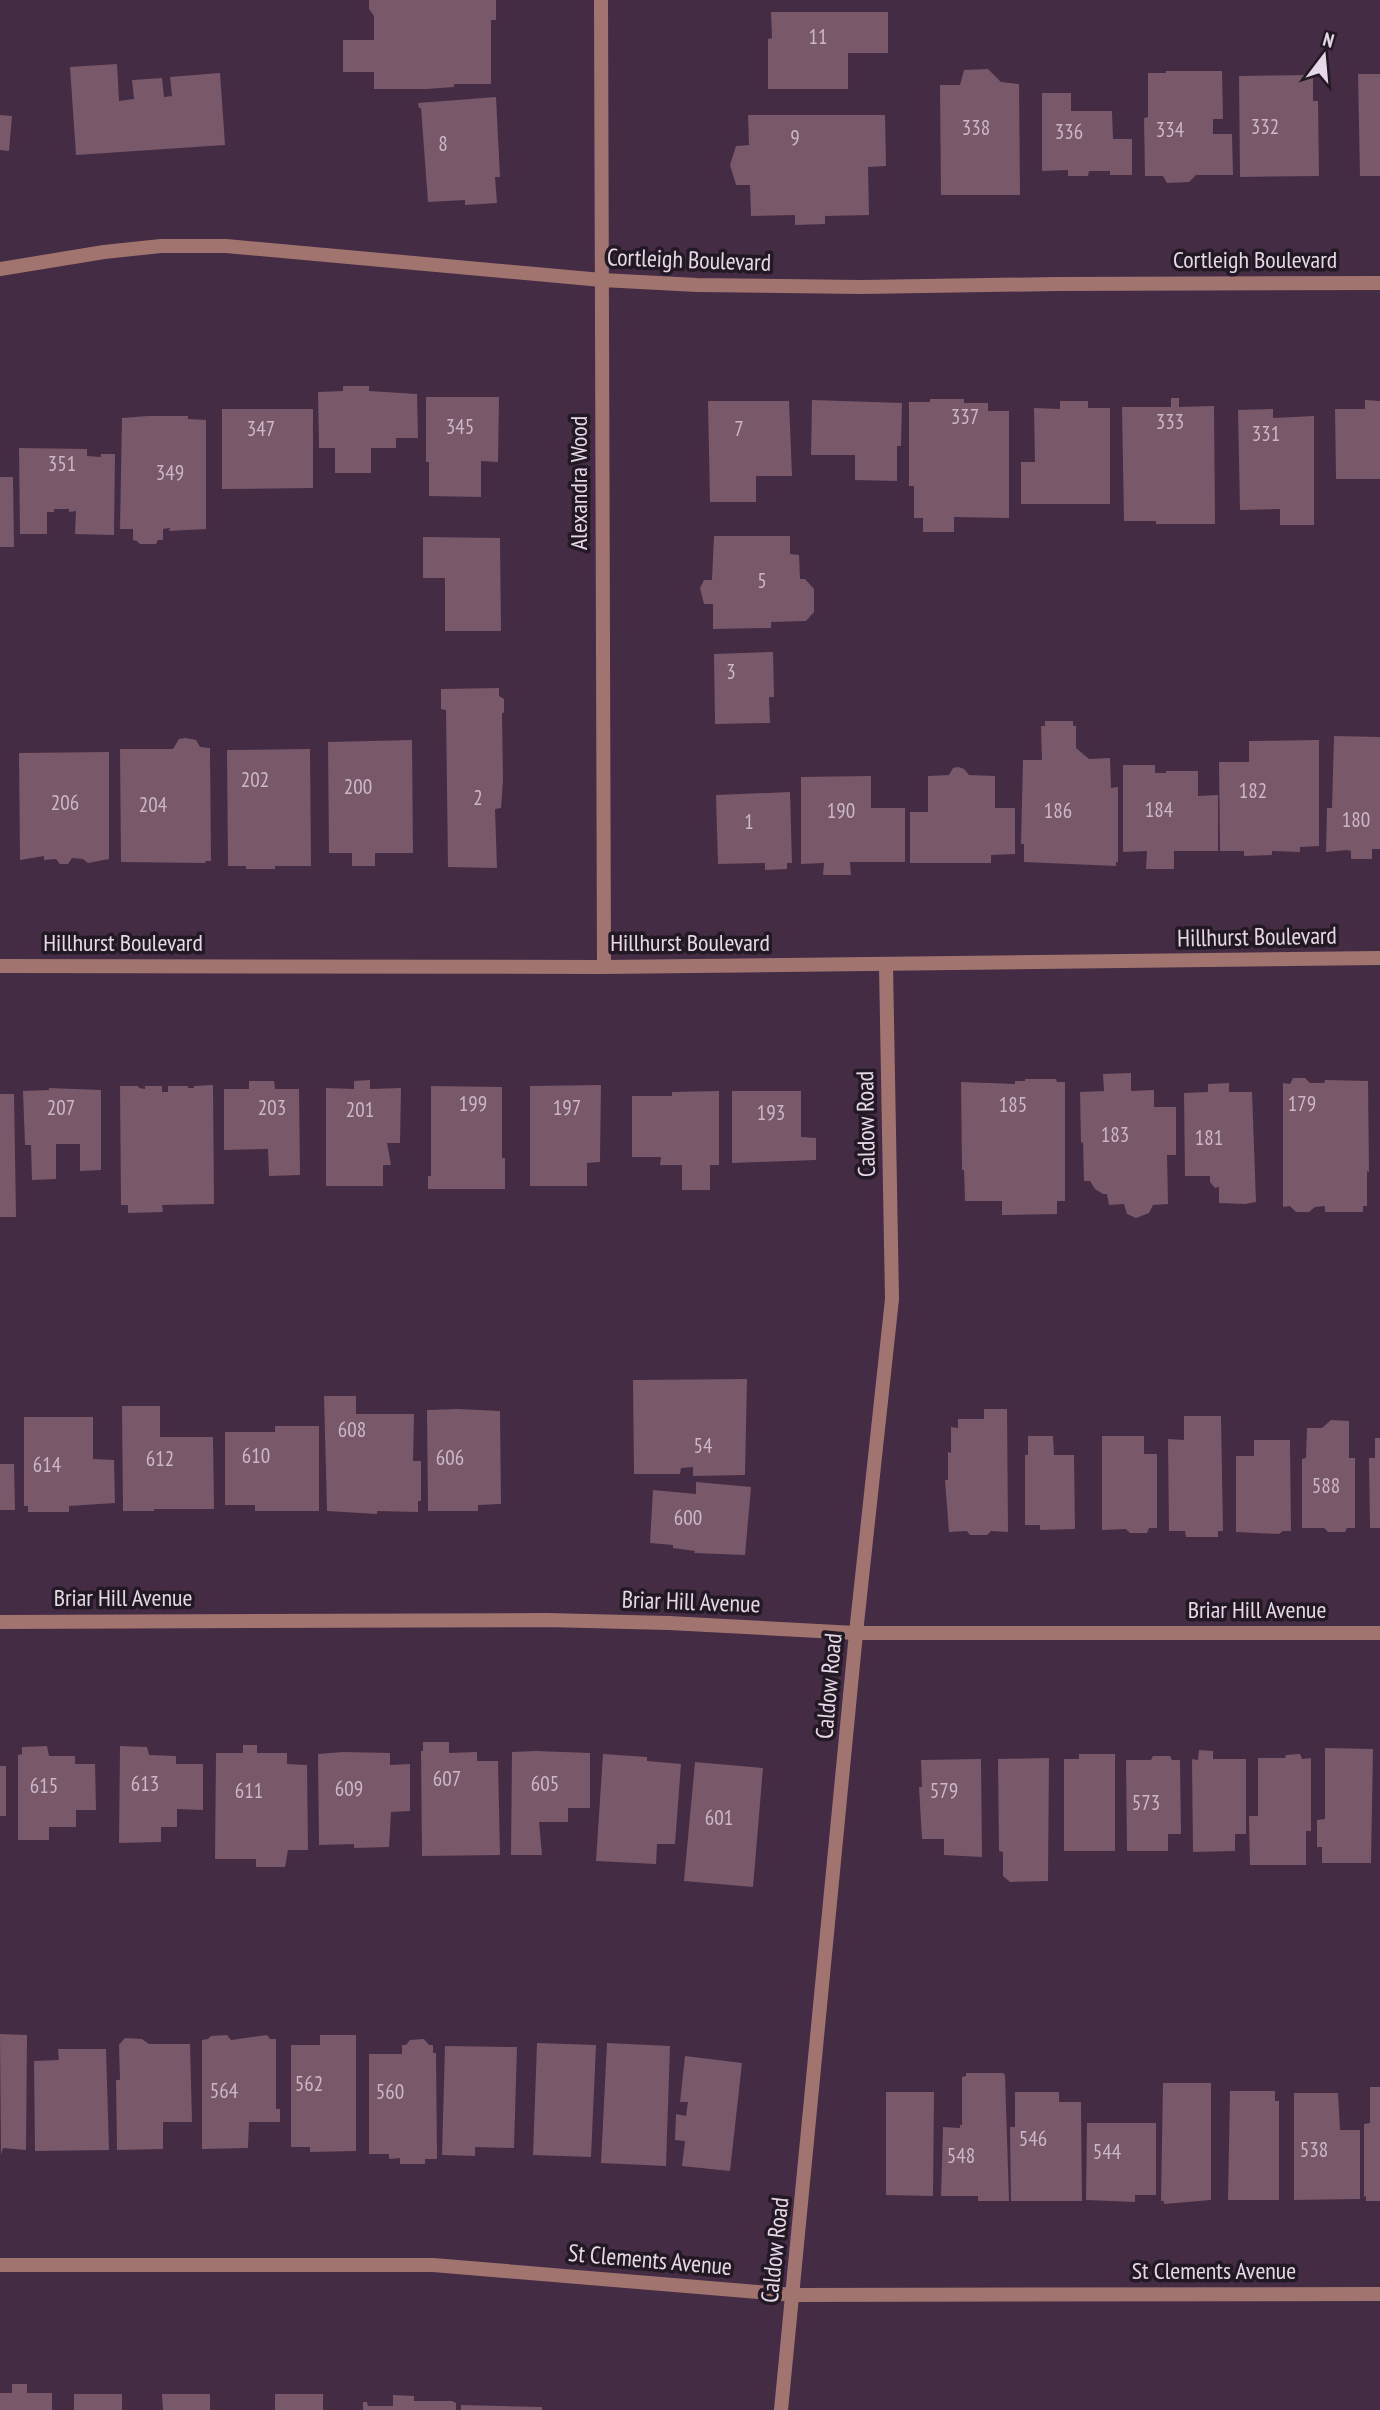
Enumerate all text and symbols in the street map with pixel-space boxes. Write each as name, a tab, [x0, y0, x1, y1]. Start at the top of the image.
north arrow	[1289, 21, 1359, 91]
house number: 11	[809, 23, 827, 50]
text: N	[1320, 27, 1337, 53]
house number: 332	[1251, 113, 1279, 140]
house number: 338	[962, 114, 990, 141]
house number: 334	[1156, 116, 1185, 143]
house number: 336	[1055, 118, 1083, 145]
house number: 9	[790, 124, 800, 151]
house number: 8	[438, 130, 448, 157]
street label: Cortleigh Boulevard	[606, 241, 772, 278]
street label: Cortleigh Boulevard	[1173, 244, 1337, 275]
house number: 337	[951, 403, 979, 430]
house number: 333	[1156, 408, 1184, 435]
house number: 345	[446, 413, 474, 440]
house number: 347	[247, 415, 275, 442]
house number: 7	[734, 415, 744, 442]
street label: Alexandra Wood	[563, 416, 594, 550]
house number: 331	[1252, 420, 1280, 447]
house number: 351	[48, 450, 76, 477]
house number: 349	[156, 459, 184, 486]
house number: 5	[757, 567, 767, 594]
house number: 3	[726, 658, 736, 685]
house number: 202	[241, 766, 269, 793]
house number: 200	[344, 773, 372, 800]
house number: 182	[1239, 777, 1267, 804]
house number: 2	[473, 784, 483, 811]
house number: 206	[51, 789, 79, 816]
house number: 204	[139, 791, 168, 818]
house number: 184	[1145, 796, 1174, 823]
house number: 190	[827, 797, 855, 824]
house number: 186	[1044, 797, 1072, 824]
house number: 180	[1342, 806, 1370, 833]
house number: 1	[744, 808, 754, 835]
street label: Hillhurst Boulevard	[1177, 920, 1337, 953]
street label: Hillhurst Boulevard	[43, 927, 203, 958]
street label: Hillhurst Boulevard	[610, 927, 770, 958]
street label: Caldow Road	[849, 1071, 882, 1177]
house number: 199	[459, 1090, 487, 1117]
house number: 179	[1288, 1090, 1316, 1117]
house number: 185	[999, 1091, 1027, 1118]
house number: 207	[47, 1094, 75, 1121]
house number: 203	[258, 1094, 286, 1121]
house number: 197	[553, 1094, 581, 1121]
house number: 201	[346, 1096, 374, 1123]
house number: 193	[757, 1099, 785, 1126]
house number: 183	[1101, 1121, 1129, 1148]
house number: 181	[1195, 1124, 1223, 1151]
house number: 608	[338, 1416, 366, 1443]
house number: 54	[694, 1432, 713, 1459]
house number: 610	[242, 1442, 270, 1469]
house number: 606	[436, 1444, 464, 1471]
house number: 612	[146, 1445, 174, 1472]
house number: 614	[33, 1451, 62, 1478]
house number: 588	[1312, 1472, 1340, 1499]
house number: 600	[674, 1504, 702, 1531]
street label: Briar Hill Avenue	[54, 1582, 192, 1613]
street label: Briar Hill Avenue	[621, 1584, 761, 1619]
street label: Briar Hill Avenue	[1188, 1594, 1326, 1625]
street label: Caldow Road	[808, 1632, 849, 1740]
house number: 607	[433, 1765, 461, 1792]
house number: 613	[131, 1770, 159, 1797]
house number: 605	[531, 1770, 559, 1797]
house number: 615	[30, 1772, 58, 1799]
house number: 609	[335, 1775, 363, 1802]
house number: 611	[235, 1777, 263, 1804]
house number: 579	[930, 1777, 958, 1804]
house number: 573	[1132, 1789, 1160, 1816]
house number: 601	[705, 1804, 733, 1831]
house number: 562	[295, 2070, 323, 2097]
house number: 564	[210, 2077, 239, 2104]
house number: 560	[376, 2078, 404, 2105]
house number: 546	[1019, 2125, 1047, 2152]
house number: 538	[1300, 2136, 1328, 2163]
house number: 544	[1093, 2138, 1122, 2165]
house number: 548	[947, 2142, 975, 2169]
street label: Caldow Road	[754, 2196, 795, 2304]
street label: St Clements Avenue	[567, 2237, 733, 2282]
street label: St Clements Avenue	[1132, 2255, 1296, 2286]

